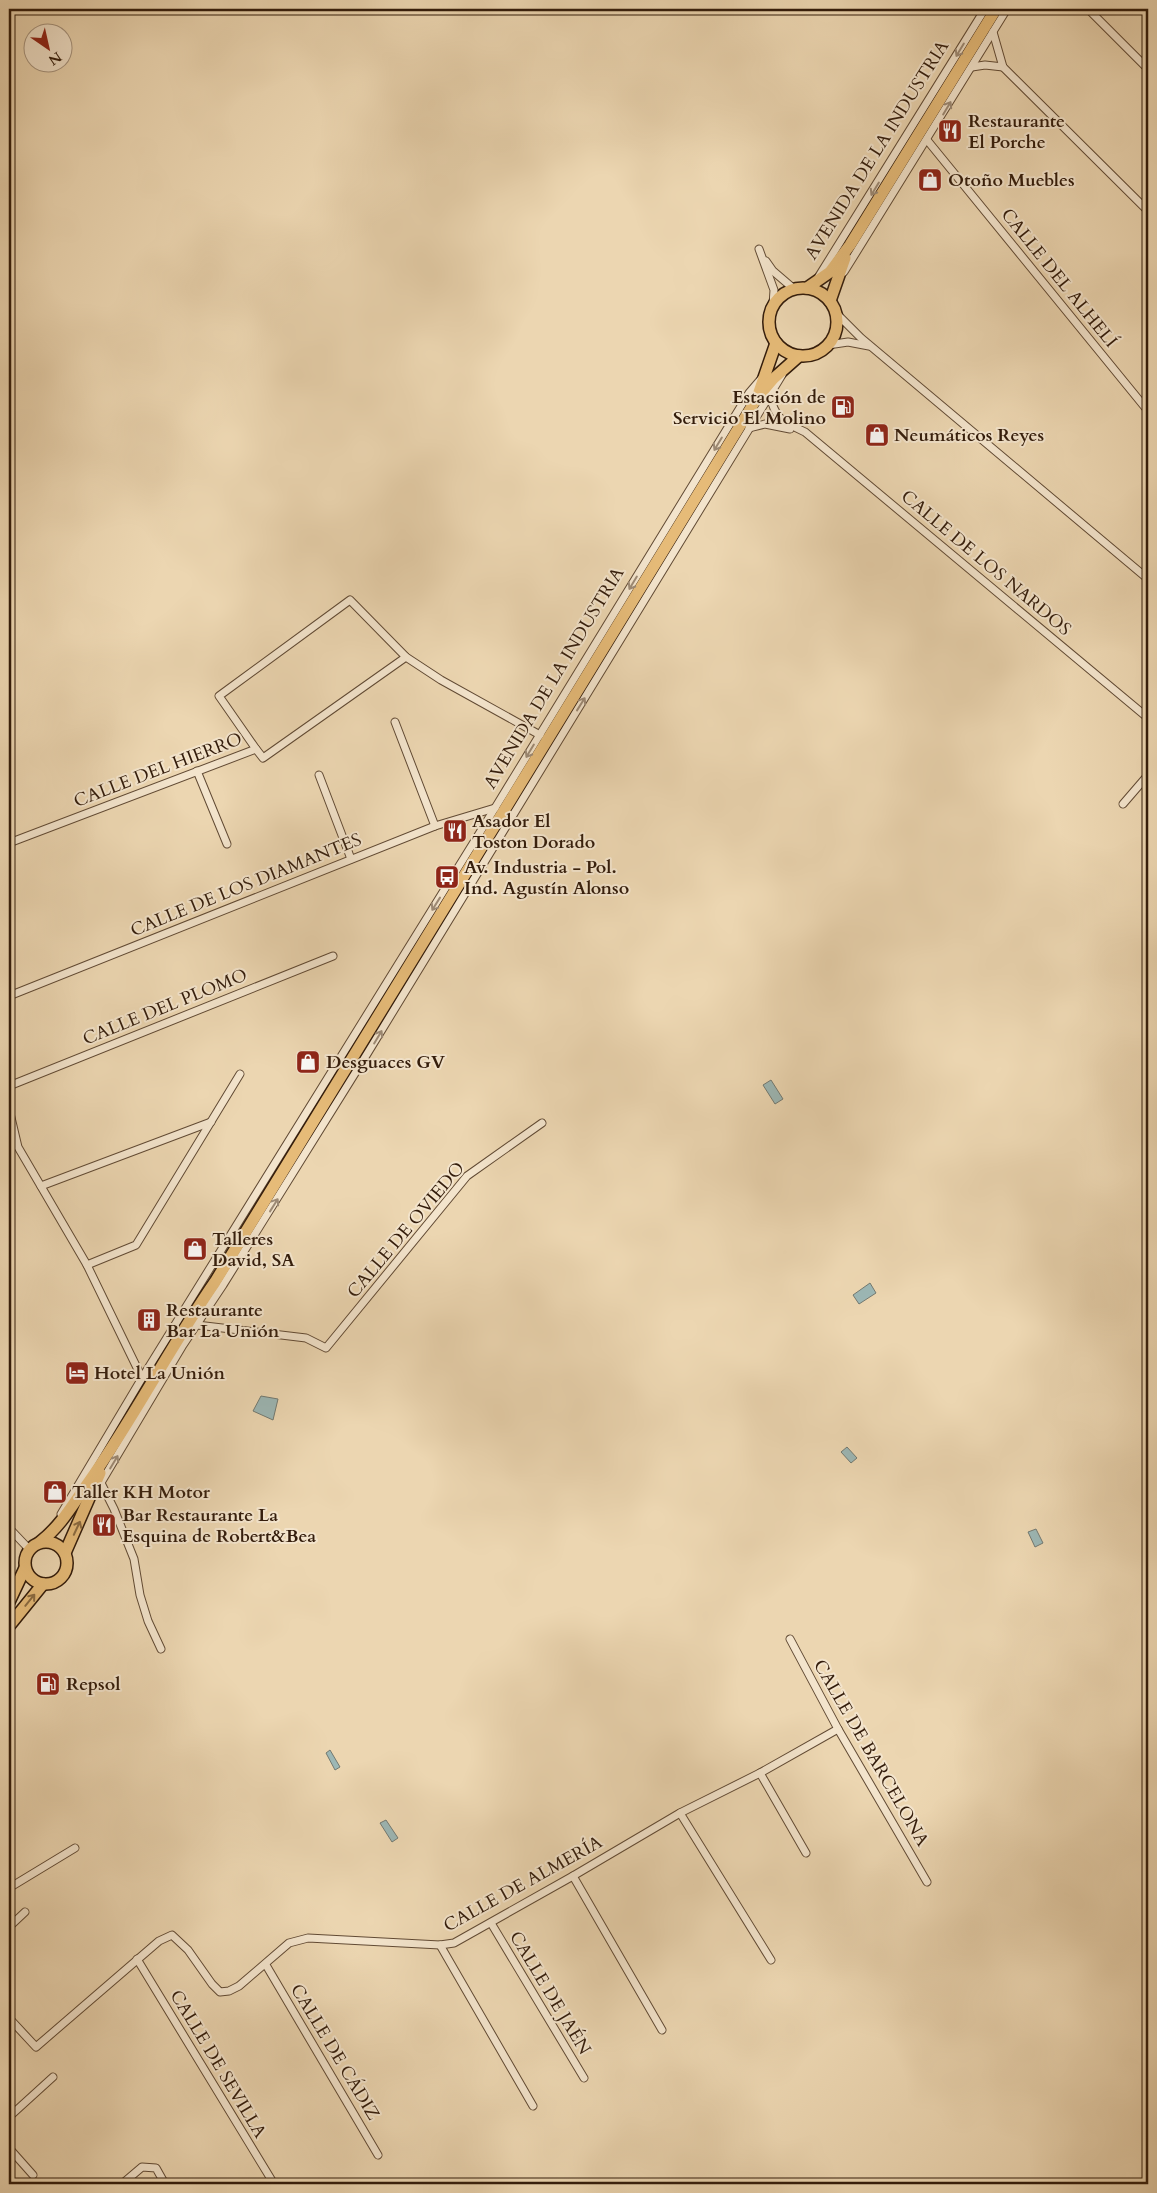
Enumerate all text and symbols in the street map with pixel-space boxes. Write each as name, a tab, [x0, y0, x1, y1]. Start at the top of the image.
north arrow	[22, 22, 72, 72]
street label: AVENIDA DE LA INDUSTRIA	[799, 35, 955, 265]
one-way arrow	[954, 43, 964, 57]
text: N	[45, 47, 65, 70]
one-way arrow	[942, 102, 952, 116]
place label: Restaurante El Porche	[968, 109, 1065, 155]
restaurant icon: Restaurante El Porche	[937, 118, 963, 144]
shop icon: Otoño Muebles	[917, 167, 943, 193]
place label: Otoño Muebles	[948, 168, 1075, 193]
one-way arrow	[869, 182, 880, 196]
street label: CALLE DEL ALHELÍ	[995, 203, 1123, 353]
place label: Estación de Servicio El Molino	[673, 385, 826, 431]
fuel station icon: Estación de Servicio El Molino	[830, 394, 856, 420]
shop icon: Neumáticos Reyes	[864, 422, 890, 448]
place label: Neumáticos Reyes	[894, 423, 1044, 448]
one-way arrow	[712, 437, 723, 451]
street label: CALLE DE LOS NARDOS	[896, 484, 1076, 642]
street label: AVENIDA DE LA INDUSTRIA	[478, 562, 630, 793]
one-way arrow	[627, 575, 637, 589]
one-way arrow	[576, 697, 586, 711]
street label: CALLE DEL HIERRO	[70, 726, 246, 814]
one-way arrow	[524, 744, 534, 758]
place label: Asador El Toston Dorado	[472, 809, 595, 855]
restaurant icon: Asador El Toston Dorado	[442, 818, 468, 844]
street label: CALLE DE LOS DIAMANTES	[127, 827, 365, 943]
place label: Av. Industria - Pol. Ind. Agustín Alonso	[464, 855, 629, 901]
bus stop icon: Av. Industria - Pol. Ind. Agustín Alonso	[434, 864, 460, 890]
one-way arrow	[430, 897, 440, 911]
street label: CALLE DEL PLOMO	[79, 963, 251, 1051]
one-way arrow	[373, 1030, 383, 1044]
shop icon: Desguaces GV	[295, 1049, 321, 1075]
place label: Desguaces GV	[326, 1050, 445, 1075]
street label: CALLE DE OVIEDO	[341, 1156, 471, 1304]
one-way arrow	[269, 1198, 279, 1212]
place label: Talleres David, SA	[212, 1227, 295, 1273]
shop icon: Talleres David, SA	[182, 1236, 208, 1262]
place label: Restaurante Bar La Unión	[166, 1298, 280, 1344]
building icon: Restaurante Bar La Unión	[136, 1307, 162, 1333]
hotel icon: Hotel La Unión	[64, 1360, 90, 1386]
place label: Hotel La Unión	[94, 1361, 225, 1386]
one-way arrow	[110, 1455, 120, 1469]
shop icon: Taller KH Motor	[42, 1479, 68, 1505]
place label: Taller KH Motor	[72, 1480, 211, 1505]
place label: Bar Restaurante La Esquina de Robert&Bea	[122, 1503, 316, 1549]
restaurant icon: Bar Restaurante La Esquina de Robert&Bea	[91, 1512, 117, 1538]
one-way arrow	[72, 1521, 82, 1536]
one-way arrow	[25, 1593, 35, 1607]
street label: CALLE DE BARCELONA	[807, 1655, 935, 1851]
fuel station icon: Repsol	[35, 1671, 61, 1697]
place label: Repsol	[66, 1672, 121, 1697]
street label: CALLE DE ALMERÍA	[439, 1830, 607, 1938]
street label: CALLE DE JAÉN	[503, 1926, 597, 2060]
street label: CALLE DE CÁDIZ	[284, 1979, 386, 2125]
street label: CALLE DE SEVILLA	[164, 1985, 272, 2143]

